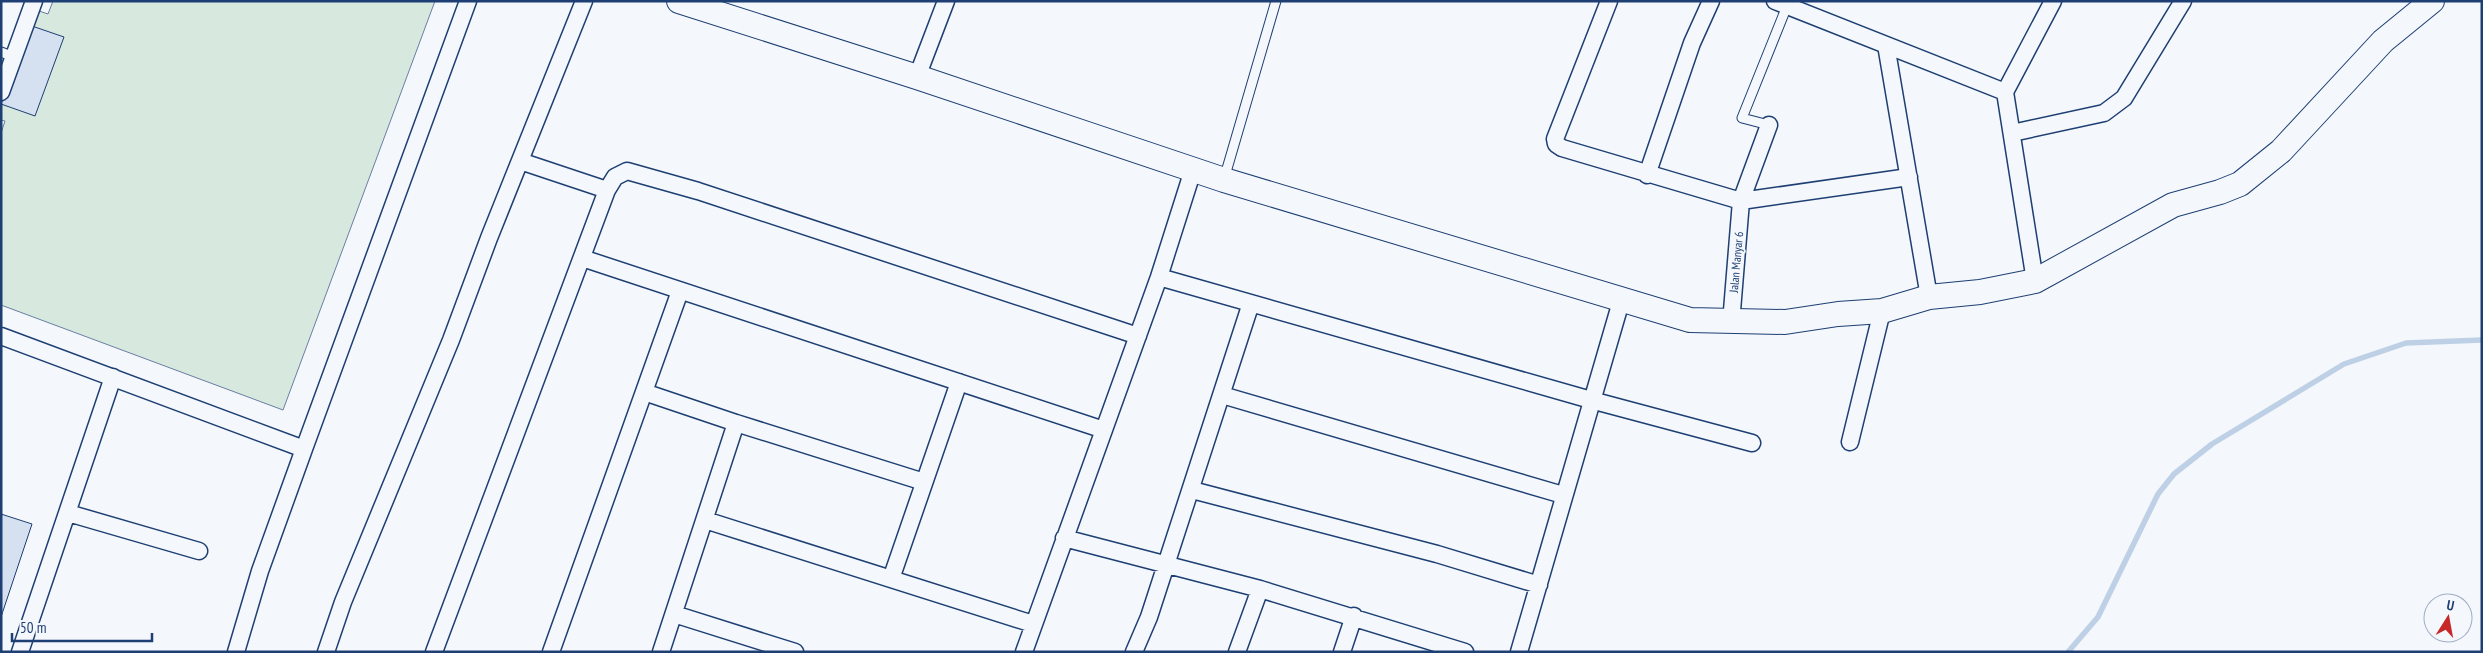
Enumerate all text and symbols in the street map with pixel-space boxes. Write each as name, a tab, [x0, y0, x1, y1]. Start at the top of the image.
street label: Jalan Manyar 6	[1726, 231, 1746, 294]
north arrow	[2423, 593, 2473, 643]
text: U	[2445, 596, 2456, 615]
scale bar	[12, 610, 152, 642]
text: 50 m	[20, 618, 46, 637]

